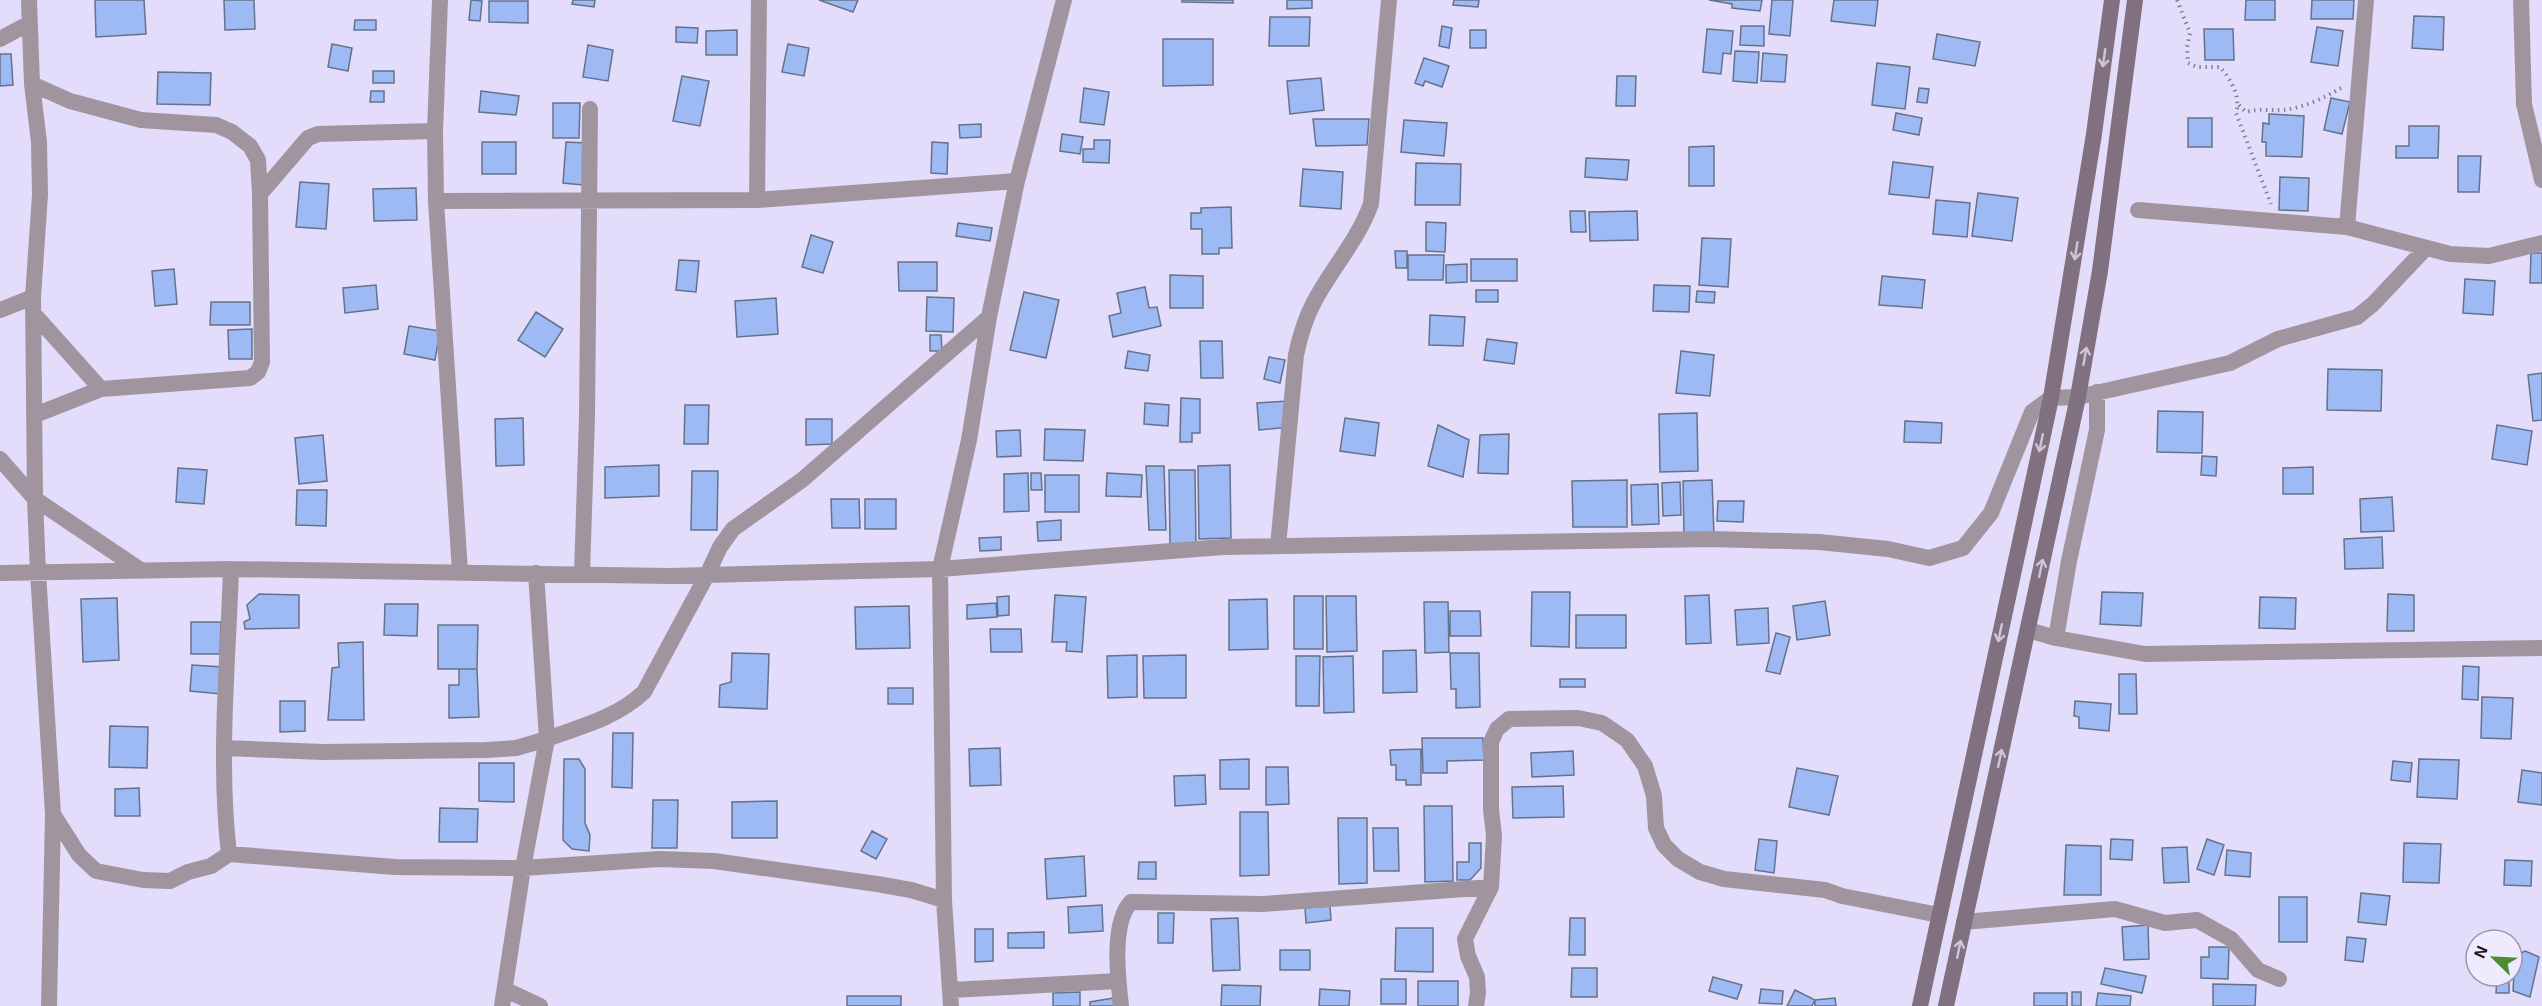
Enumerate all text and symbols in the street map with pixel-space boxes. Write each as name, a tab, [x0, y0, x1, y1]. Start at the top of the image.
one-way arrow	[2098, 48, 2109, 67]
one-way arrow	[2070, 241, 2081, 260]
one-way arrow	[2080, 347, 2091, 366]
one-way arrow	[2035, 433, 2046, 452]
one-way arrow	[2036, 558, 2047, 578]
one-way arrow	[1994, 623, 2005, 643]
one-way arrow	[1995, 749, 2006, 768]
north arrow	[2464, 928, 2524, 988]
one-way arrow	[1953, 940, 1965, 959]
text: N	[2469, 943, 2491, 961]

